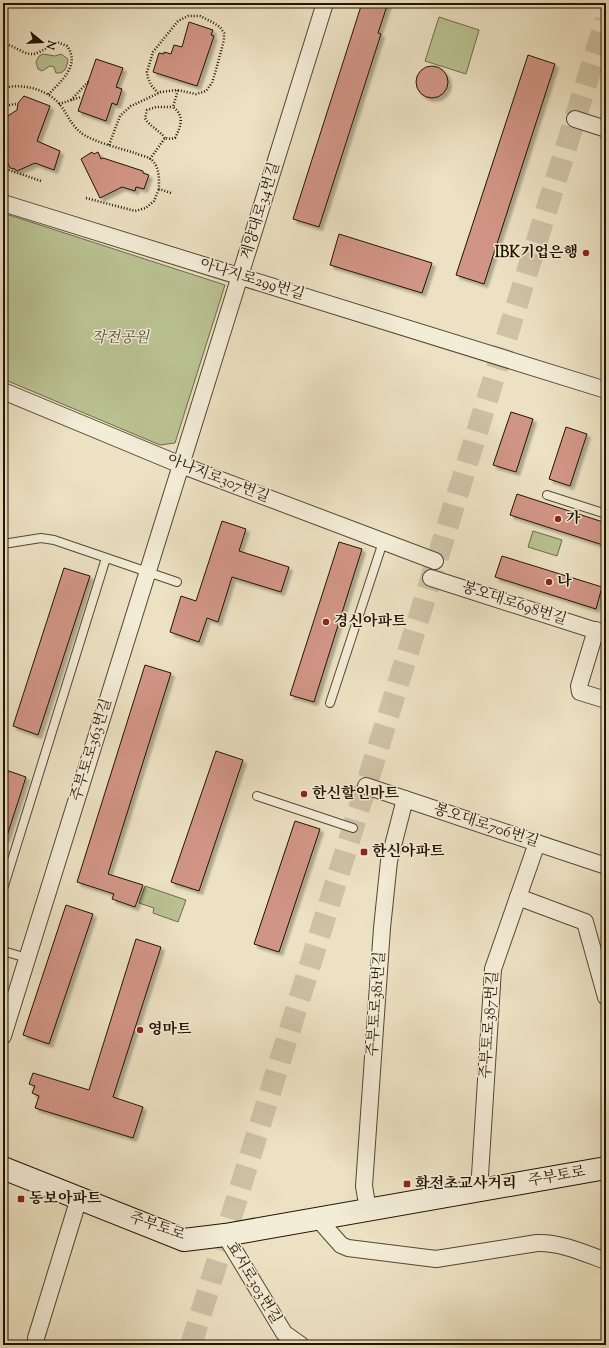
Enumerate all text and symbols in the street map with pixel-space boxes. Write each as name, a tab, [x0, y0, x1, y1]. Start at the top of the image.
north arrow	[22, 22, 62, 62]
text: N	[42, 37, 60, 52]
street label: 계양대로34번길	[236, 160, 286, 262]
place label: IBK기업은행	[495, 243, 578, 264]
marker: IBK기업은행	[581, 248, 591, 258]
street label: 아나지로299번길	[197, 254, 307, 306]
park label: 작전공원	[91, 328, 150, 349]
street label: 아나지로307번길	[164, 450, 272, 508]
place label: 가	[566, 509, 581, 530]
marker: 가	[553, 514, 563, 524]
place label: 나	[557, 572, 572, 593]
street label: 봉오대로698번길	[459, 577, 569, 631]
marker: 나	[544, 577, 554, 587]
place label: 경신아파트	[334, 612, 407, 633]
marker: 경신아파트	[321, 617, 331, 627]
street label: 주부토로363번길	[66, 696, 118, 804]
place label: 한신할인마트	[312, 784, 399, 805]
marker: 한신할인마트	[299, 789, 309, 799]
street label: 봉오대로706번길	[431, 799, 541, 853]
place label: 한신아파트	[372, 842, 445, 863]
marker: 한신아파트	[359, 847, 369, 857]
street label: 주부토로381번길	[363, 951, 391, 1057]
street label: 주부토로387번길	[476, 970, 504, 1080]
place label: 영마트	[148, 1020, 192, 1041]
marker: 영마트	[135, 1025, 145, 1035]
street label: 주부토로	[527, 1162, 588, 1192]
place label: 화전초교사거리	[415, 1174, 516, 1195]
marker: 화전초교사거리	[402, 1179, 412, 1189]
place label: 동보아파트	[29, 1189, 102, 1210]
marker: 동보아파트	[16, 1194, 26, 1204]
street label: 주부토로	[126, 1208, 188, 1247]
street label: 효서로303번길	[220, 1238, 286, 1328]

